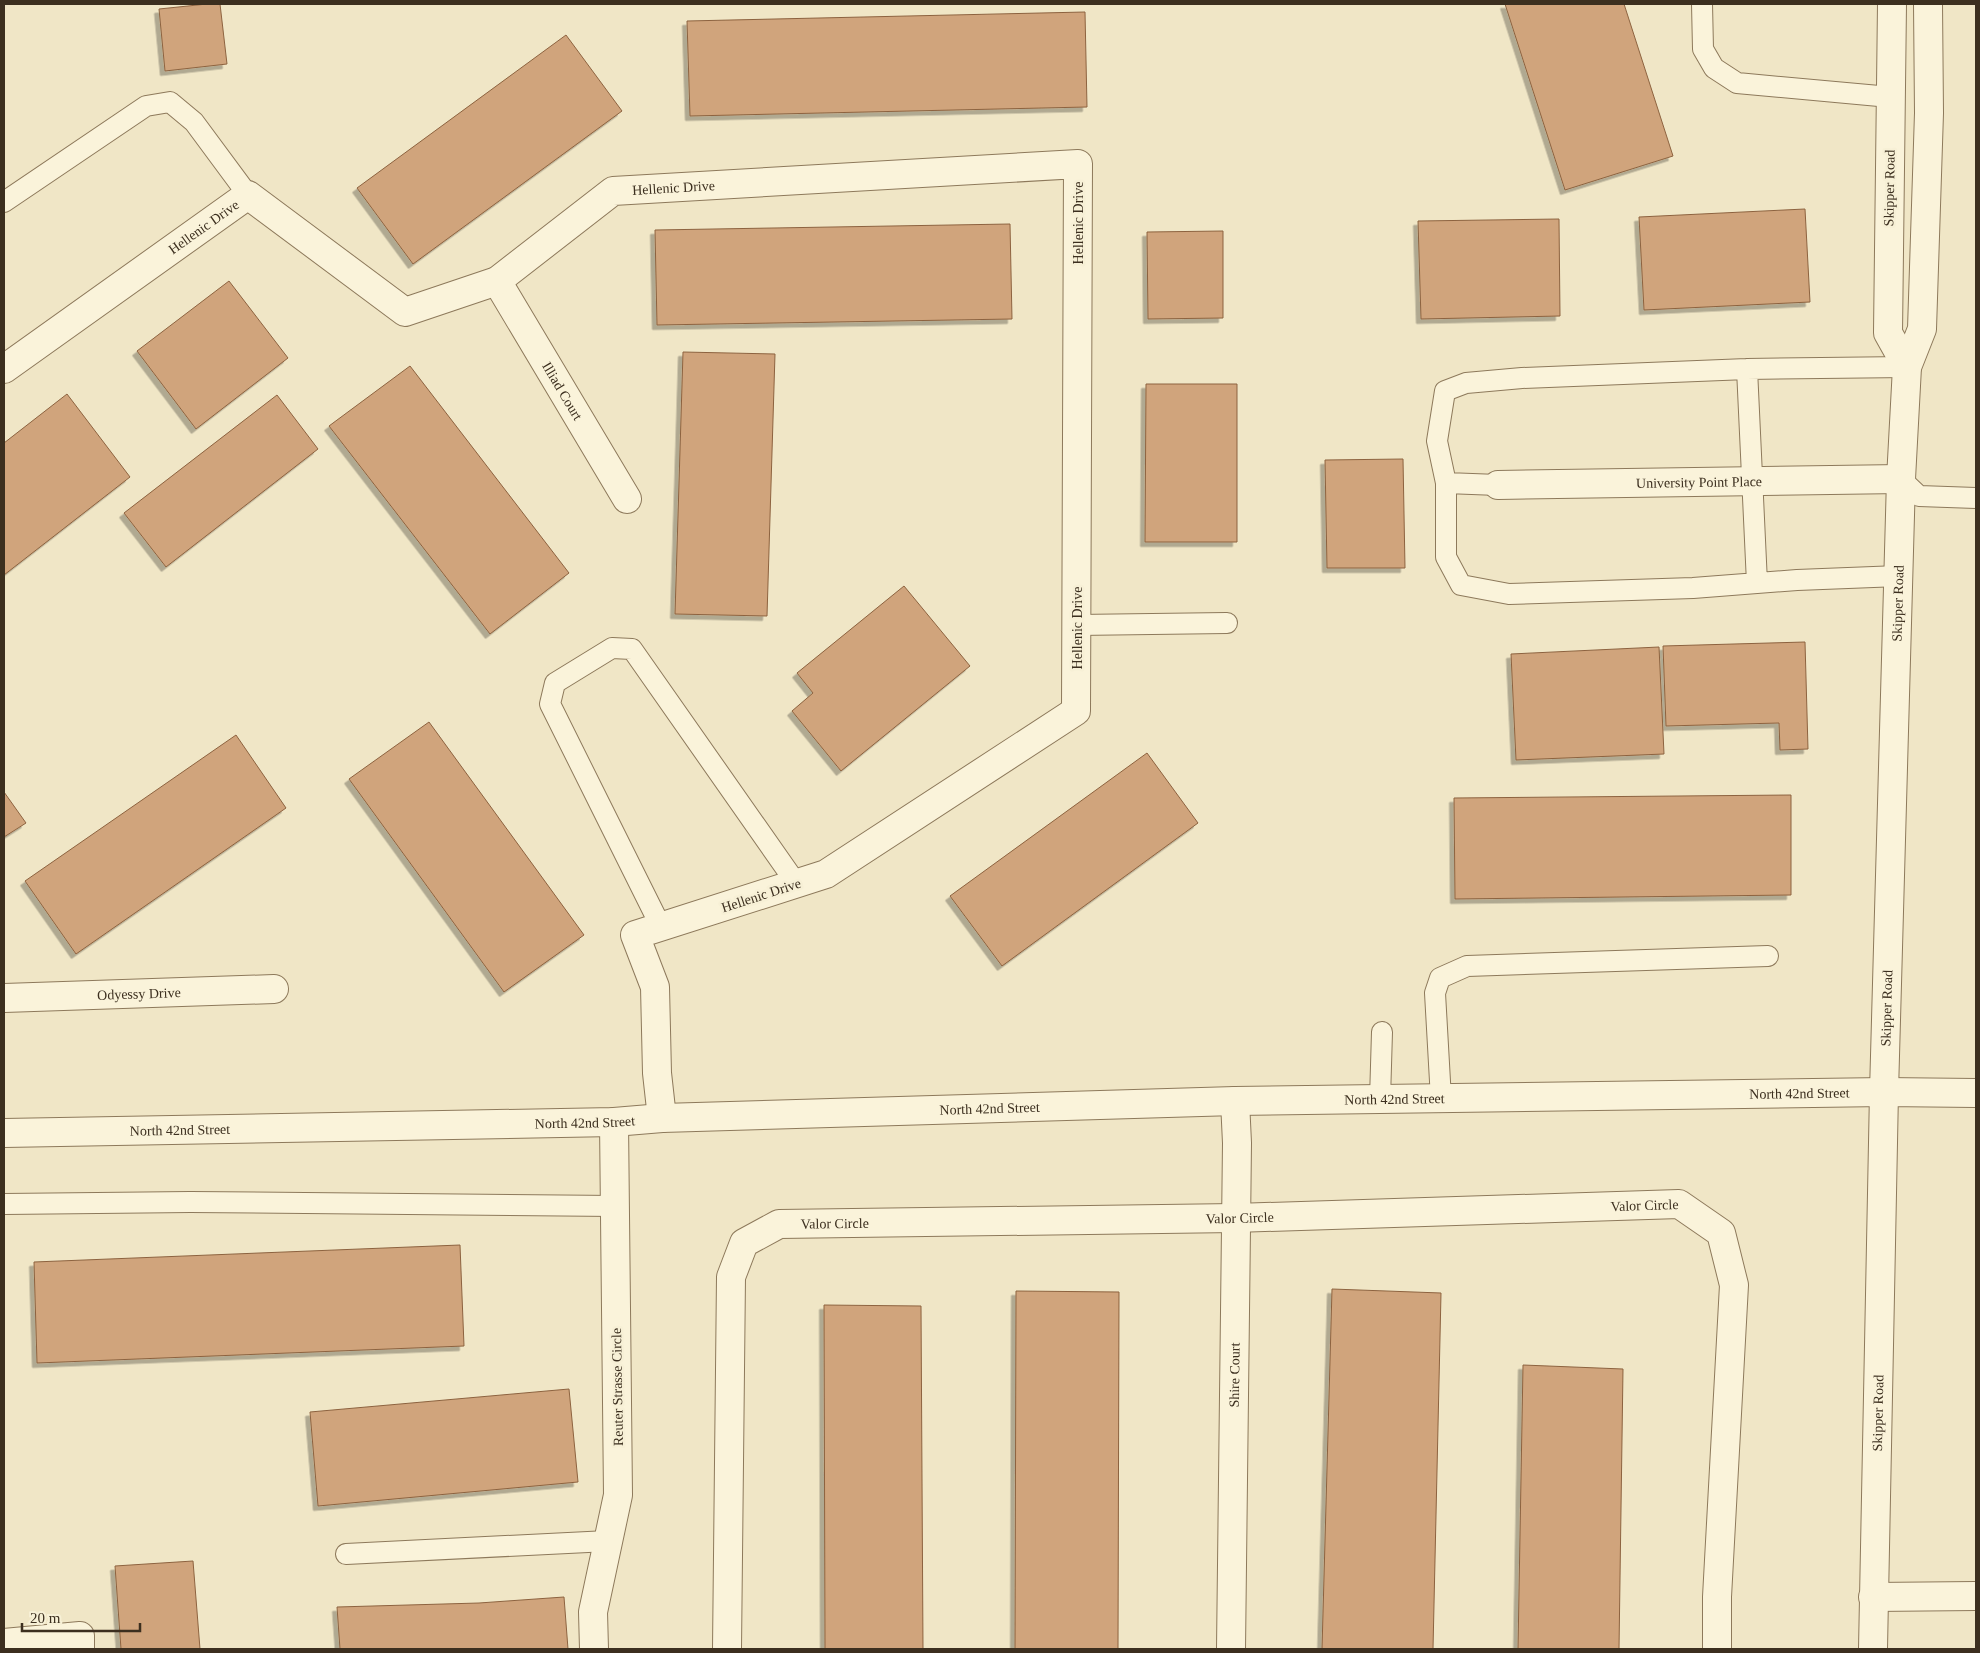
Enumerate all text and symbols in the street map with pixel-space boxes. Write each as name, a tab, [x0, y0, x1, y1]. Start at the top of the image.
street label: Skipper Road	[1881, 150, 1898, 226]
street label: Hellenic Drive	[632, 178, 715, 198]
street label: Hellenic Drive	[1071, 182, 1086, 264]
street label: Hellenic Drive	[166, 197, 242, 257]
street label: Illiad Court	[539, 359, 585, 423]
street label: University Point Place	[1636, 474, 1762, 491]
street label: Skipper Road	[1889, 565, 1907, 642]
street label: Hellenic Drive	[1070, 587, 1085, 669]
street label: Hellenic Drive	[719, 876, 803, 915]
street label: Skipper Road	[1878, 970, 1895, 1047]
street label: Odyessy Drive	[97, 985, 181, 1003]
street label: North 42nd Street	[1749, 1085, 1850, 1102]
street label: North 42nd Street	[1344, 1091, 1445, 1107]
street label: North 42nd Street	[939, 1100, 1040, 1118]
street label: North 42nd Street	[535, 1113, 636, 1131]
street label: North 42nd Street	[130, 1122, 230, 1139]
street label: Valor Circle	[1610, 1197, 1679, 1214]
street label: Valor Circle	[1206, 1210, 1274, 1226]
street label: Valor Circle	[801, 1216, 869, 1232]
street label: Reuter Strasse Circle	[609, 1328, 626, 1446]
street label: Shire Court	[1227, 1342, 1243, 1408]
street label: Skipper Road	[1870, 1375, 1886, 1452]
scale bar	[22, 1600, 140, 1632]
text: 20 m	[30, 1610, 61, 1626]

